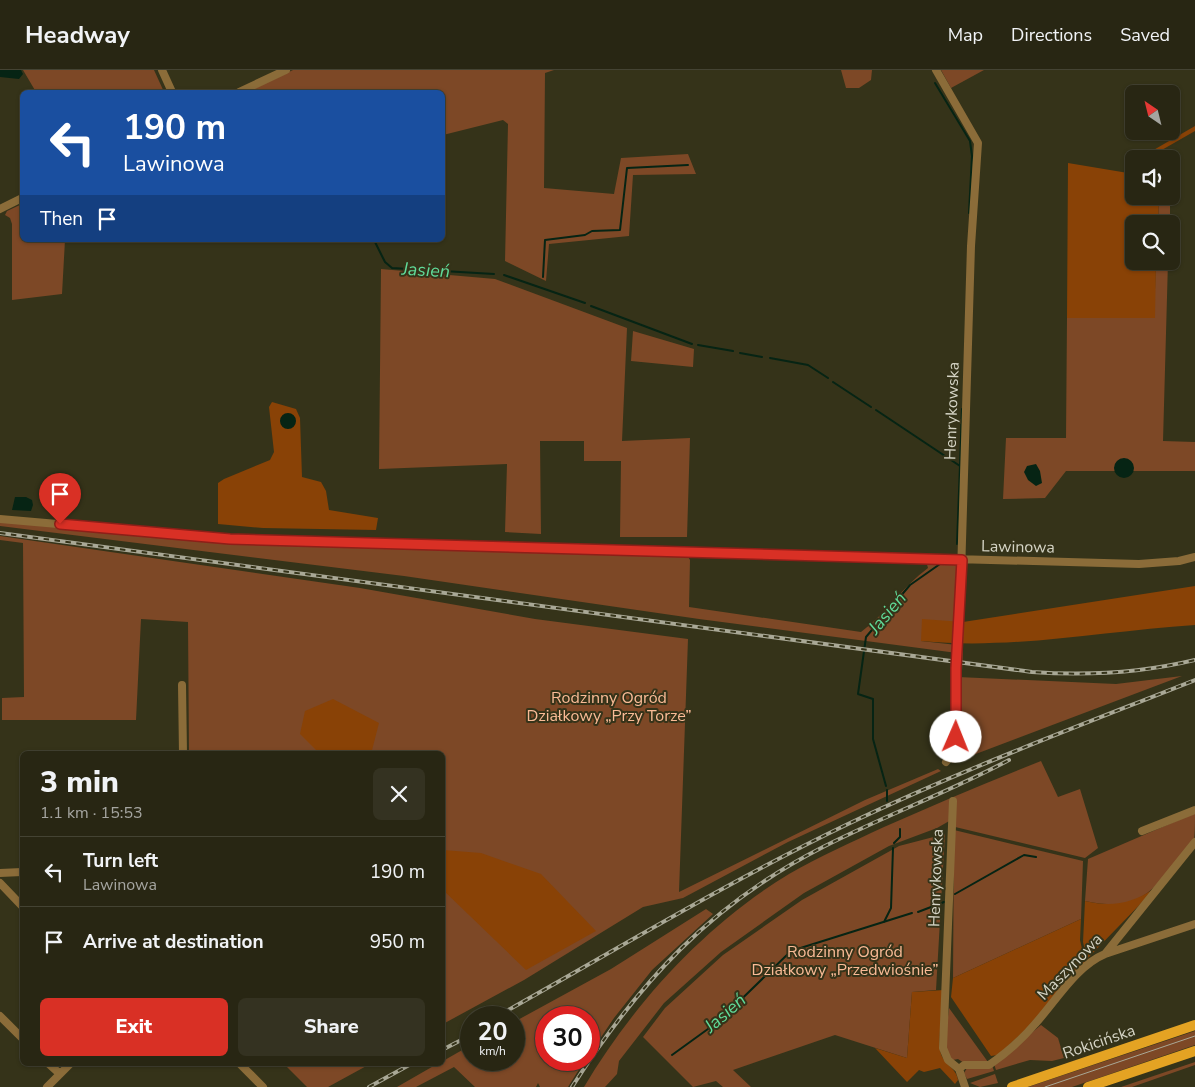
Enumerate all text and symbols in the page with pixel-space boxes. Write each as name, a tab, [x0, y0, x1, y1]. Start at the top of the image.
text: Headway	[25, 19, 130, 51]
text: Map	[948, 23, 983, 47]
text: Directions	[1011, 23, 1092, 47]
text: Saved	[1120, 23, 1170, 47]
north arrow	[1125, 85, 1180, 140]
map controls	[1125, 85, 1180, 270]
text: 190 m	[123, 104, 226, 151]
icon: left	[40, 110, 105, 175]
text: Lawinowa	[123, 149, 225, 179]
button: sound	[1125, 150, 1180, 205]
icon: arrive	[93, 205, 121, 233]
text: Then	[40, 206, 83, 232]
button: search	[1125, 215, 1180, 270]
water label: Jasień	[400, 257, 451, 283]
street label: Henrykowska	[939, 362, 965, 460]
pin	[39, 473, 81, 524]
icon: arrive	[46, 480, 74, 508]
street label: Lawinowa	[981, 535, 1055, 559]
water label: Jasień	[862, 587, 912, 640]
park label: Rodzinny Ogród Działkowy „Przy Torze”	[526, 687, 692, 727]
position arrow	[929, 710, 981, 762]
text: 3 min	[40, 762, 119, 803]
button: close	[373, 768, 425, 820]
text: 1.1 km · 15:53	[40, 802, 143, 824]
street label: Henrykowska	[923, 829, 949, 927]
text: Turn left	[83, 848, 158, 874]
icon: left	[40, 858, 68, 886]
text: 190 m	[370, 859, 425, 885]
text: Lawinowa	[83, 874, 157, 896]
icon: arrive	[40, 928, 68, 956]
text: Arrive at destination	[83, 929, 264, 955]
text: 950 m	[370, 929, 425, 955]
street label: Maszynowa	[1033, 929, 1107, 1005]
park label: Rodzinny Ogród Działkowy „Przedwiośnie”	[752, 941, 938, 981]
water label: Jasień	[698, 988, 751, 1038]
button: Exit	[40, 998, 228, 1056]
button: Share	[238, 998, 425, 1056]
speed limit sign: 30	[535, 1006, 600, 1071]
text: 20	[477, 1015, 508, 1049]
street label: Rokicińska	[1060, 1019, 1138, 1065]
text: km/h	[479, 1043, 506, 1059]

